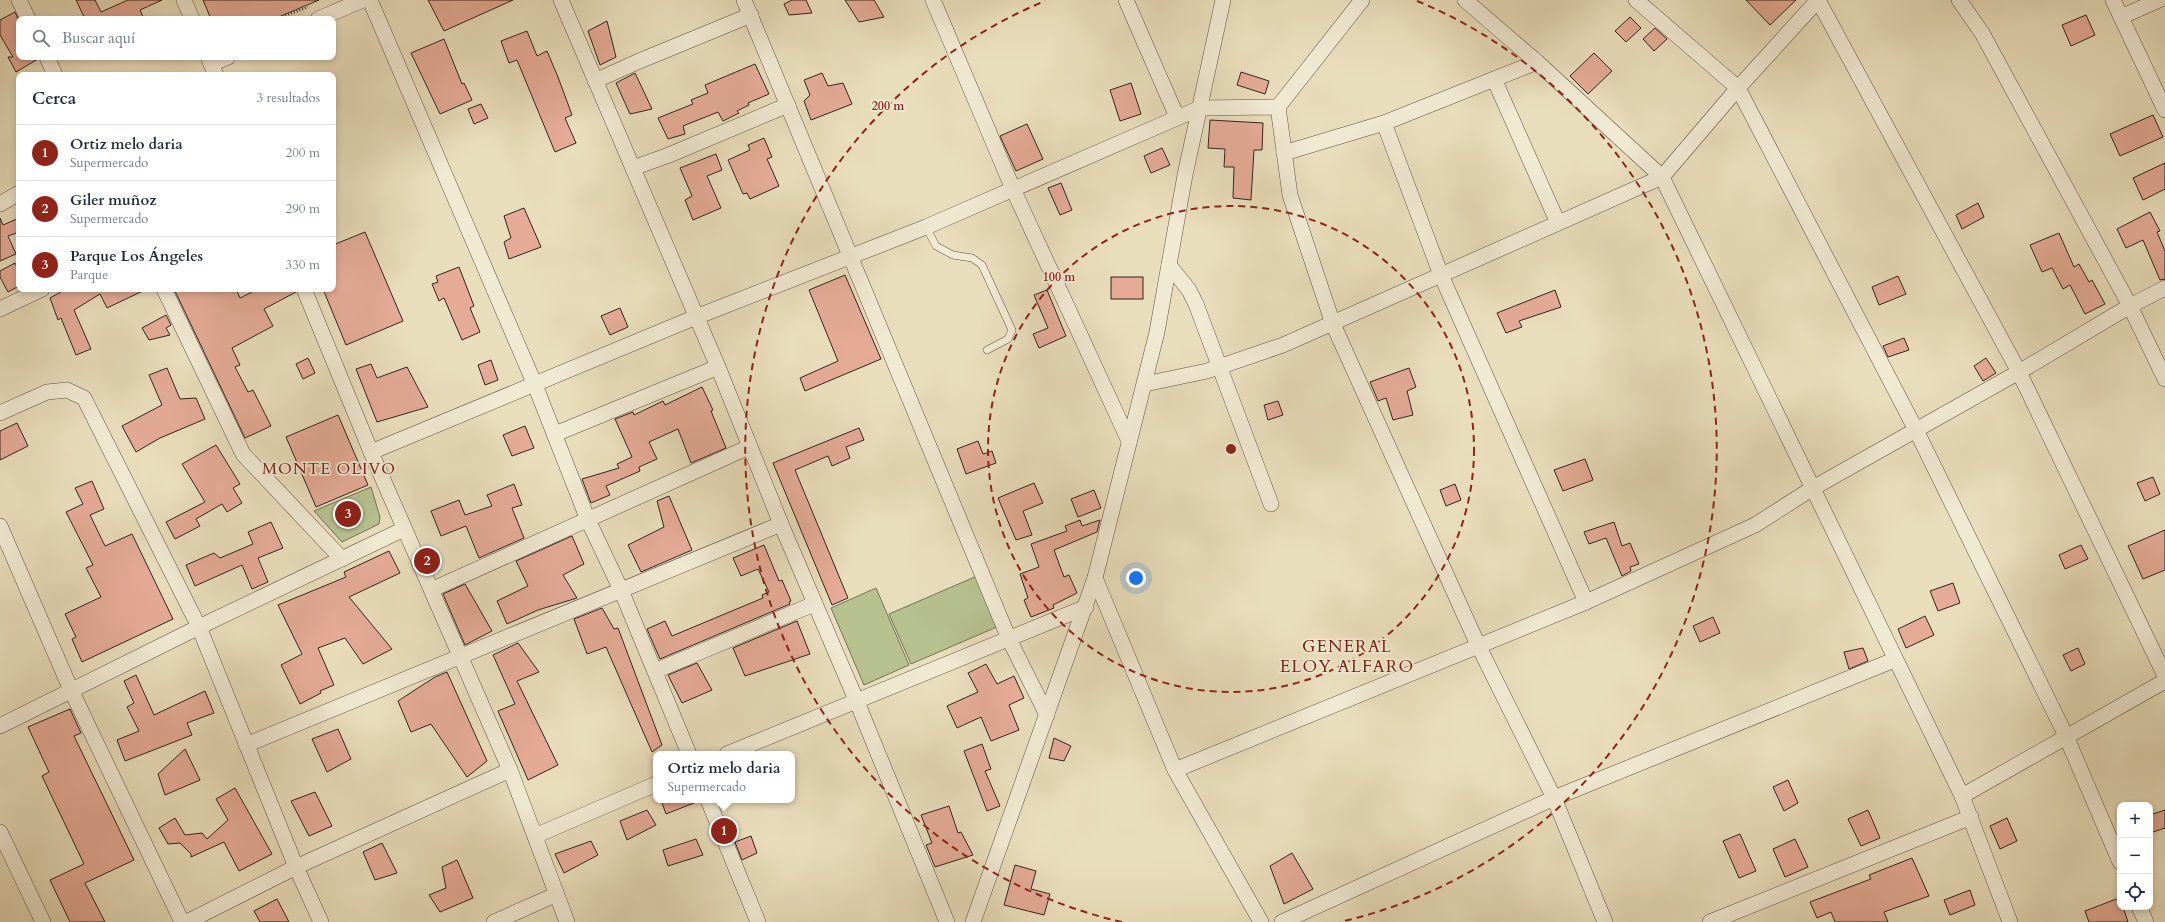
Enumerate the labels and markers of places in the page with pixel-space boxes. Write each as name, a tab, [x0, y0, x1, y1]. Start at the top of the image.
centre of rings	[1224, 442, 1238, 456]
pin: 3	[335, 499, 361, 529]
pin: 2	[414, 546, 440, 576]
pin: 1	[711, 816, 737, 846]

